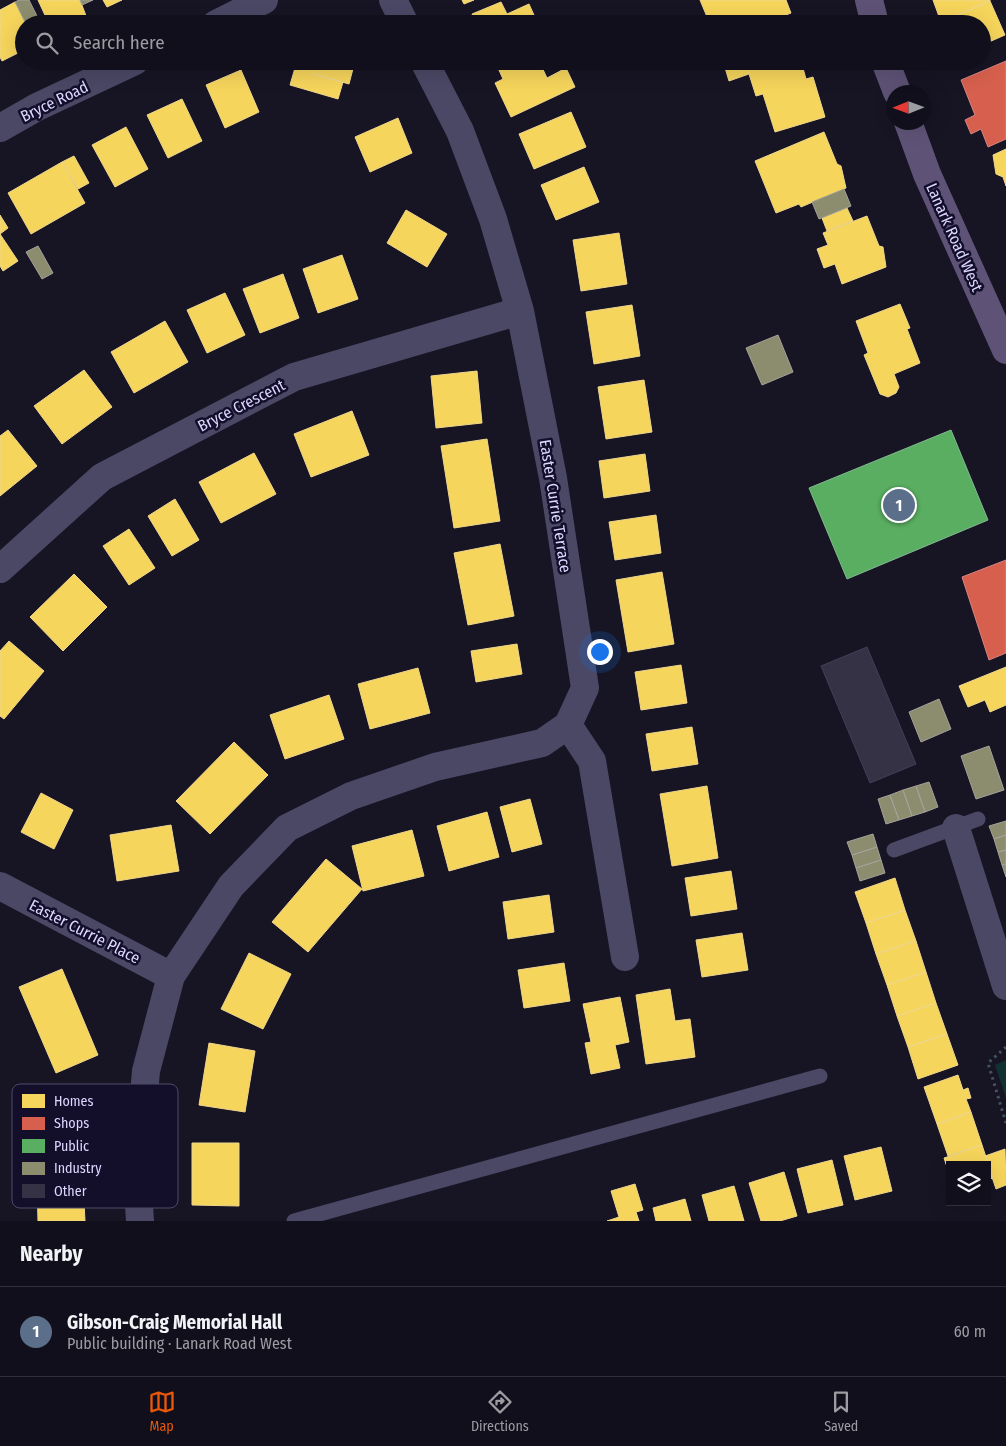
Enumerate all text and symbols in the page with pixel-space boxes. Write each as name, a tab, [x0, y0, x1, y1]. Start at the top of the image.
search box	[15, 15, 991, 70]
icon: search	[33, 29, 61, 57]
text: Search here	[73, 31, 165, 54]
street label: Bryce Road	[17, 77, 91, 126]
north arrow	[886, 85, 931, 130]
street label: Lanark Road West	[922, 180, 987, 295]
street label: Bryce Crescent	[194, 375, 289, 436]
street label: Easter Currie Terrace	[536, 438, 575, 574]
pin: 1	[883, 486, 915, 524]
your location	[587, 639, 613, 665]
street label: Easter Currie Place	[26, 895, 143, 968]
legend	[12, 1084, 178, 1208]
text: Homes	[54, 1093, 94, 1110]
text: Shops	[54, 1115, 89, 1132]
text: Public	[54, 1138, 89, 1155]
text: Industry	[54, 1160, 102, 1177]
map controls	[946, 1161, 991, 1206]
button: layers	[946, 1161, 991, 1206]
text: Other	[54, 1183, 87, 1200]
text: Nearby	[20, 1241, 82, 1267]
text: Gibson-Craig Memorial Hall	[67, 1311, 282, 1334]
text: 1	[33, 1322, 39, 1341]
text: 60 m	[954, 1322, 986, 1341]
text: Public building · Lanark Road West	[67, 1334, 292, 1353]
tab: Map	[148, 1388, 176, 1435]
tab: Directions	[471, 1388, 529, 1435]
tab: Saved	[824, 1388, 858, 1435]

